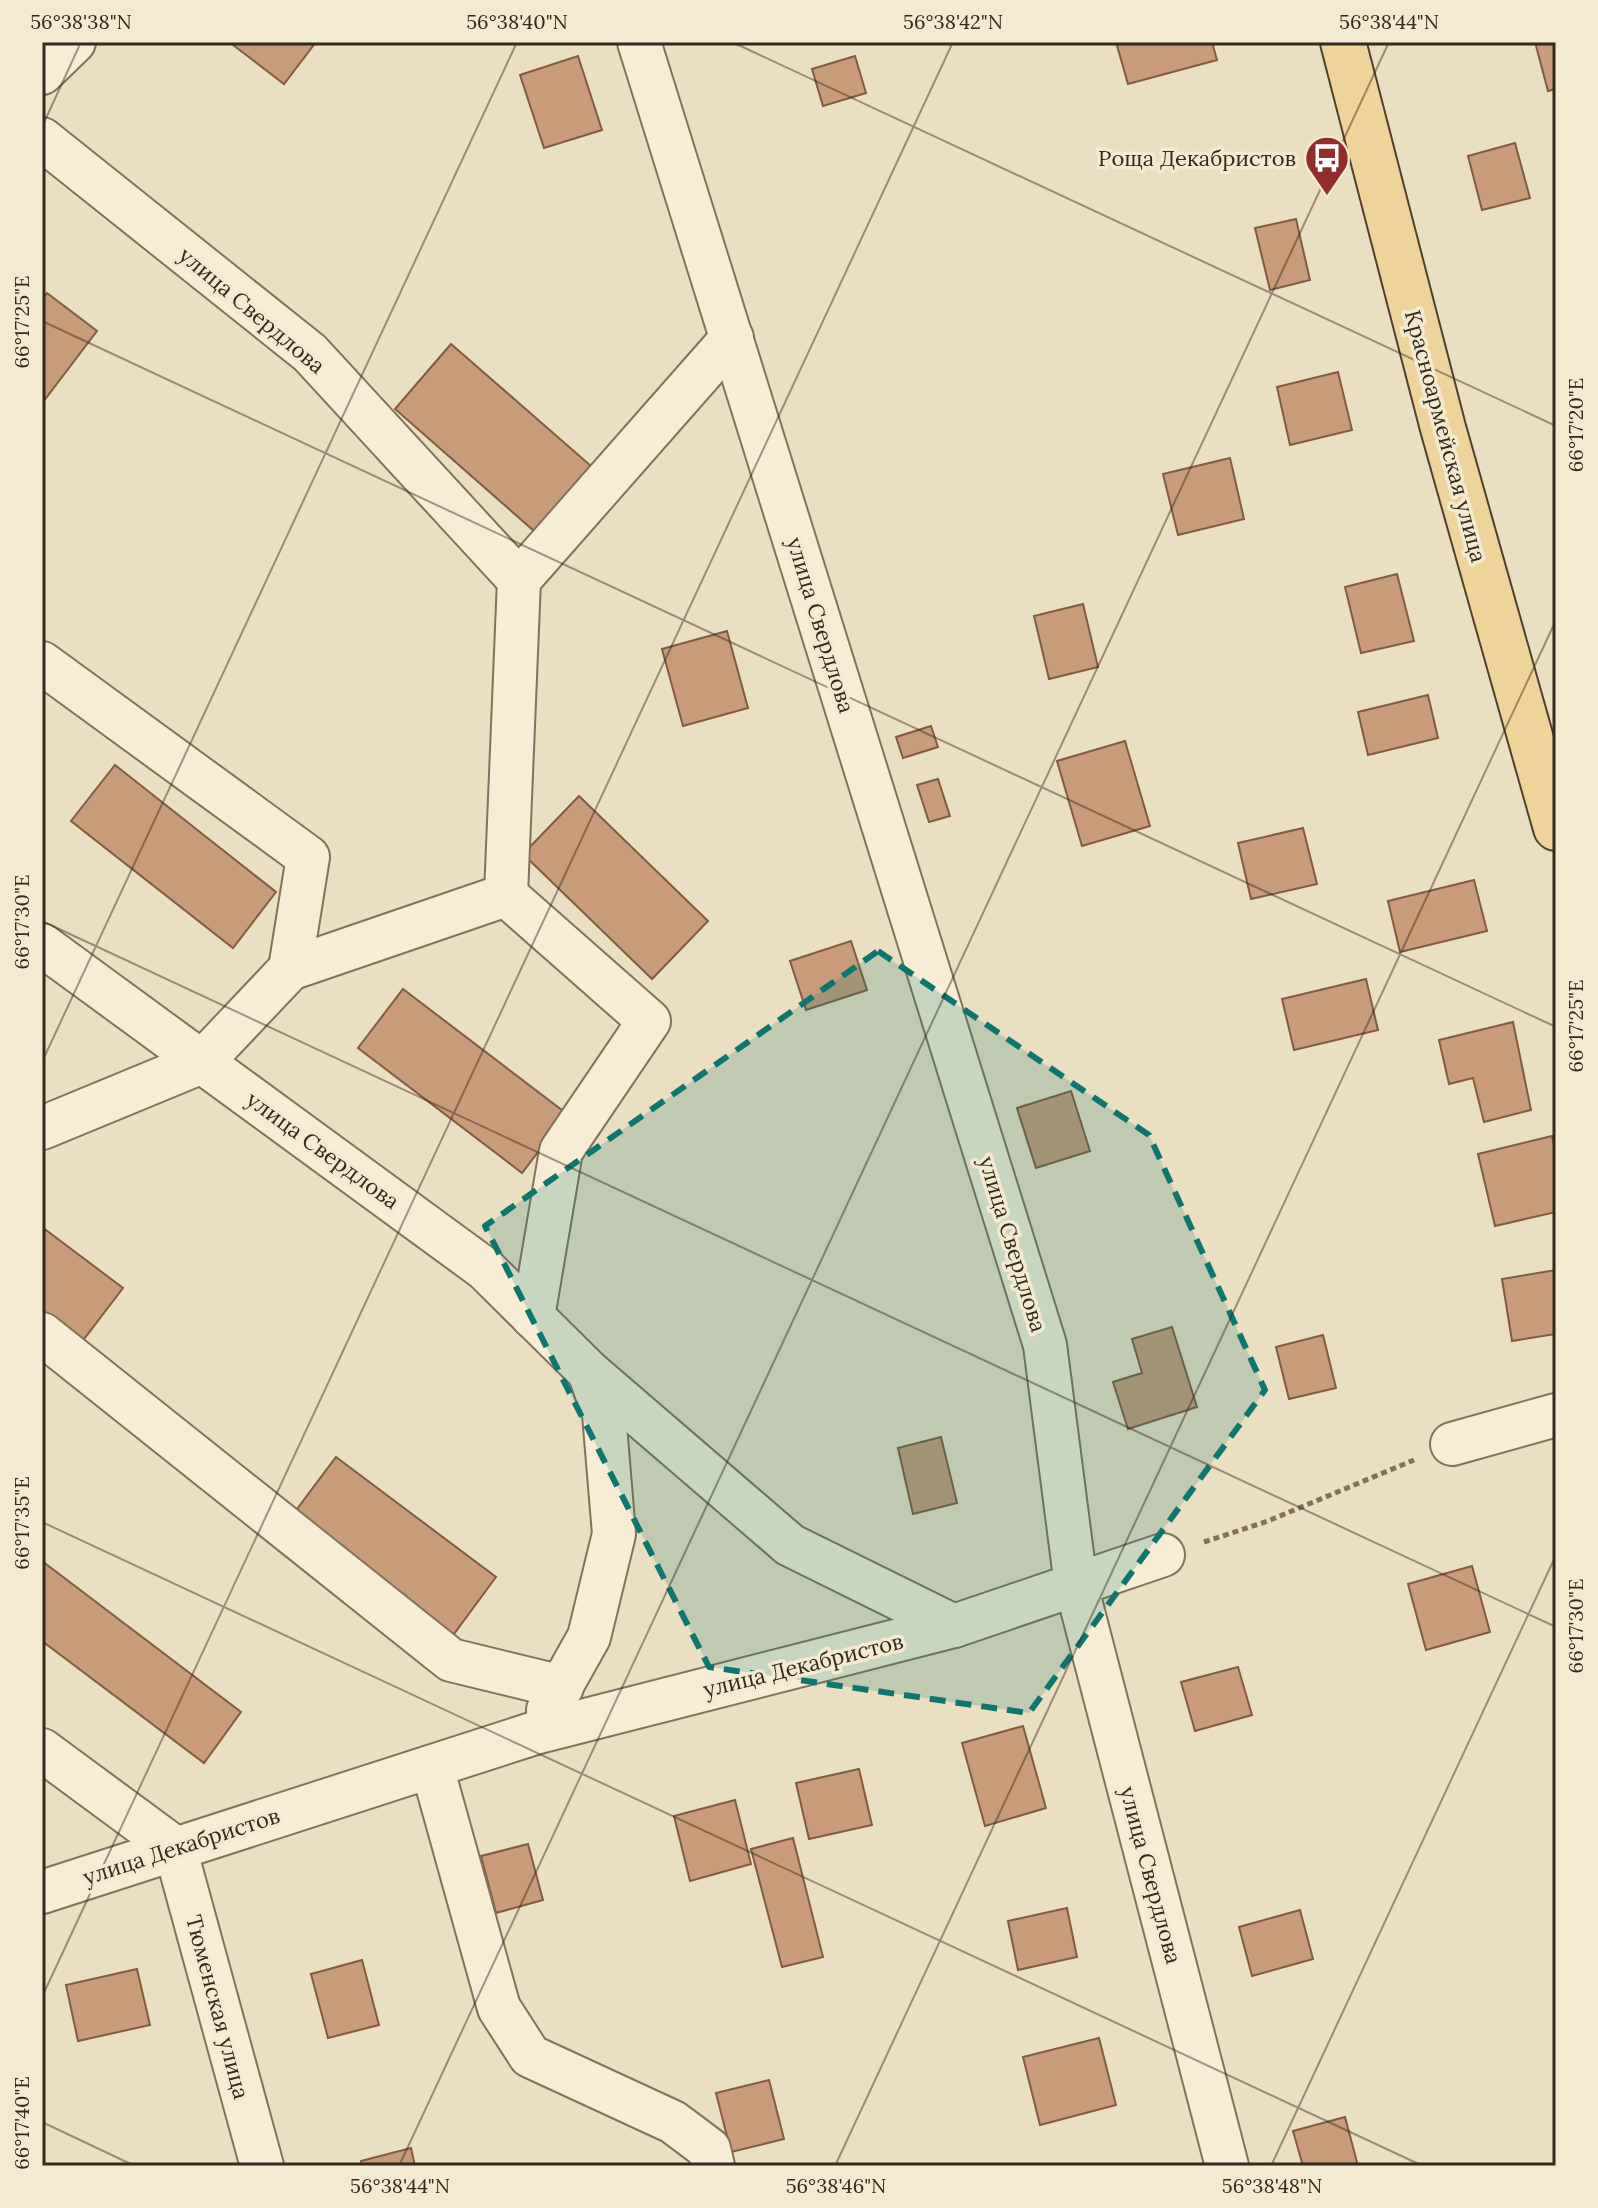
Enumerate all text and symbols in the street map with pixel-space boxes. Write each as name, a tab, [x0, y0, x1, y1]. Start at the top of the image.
text: 56°38'38"N	[30, 9, 132, 34]
text: 56°38'40"N	[466, 9, 568, 34]
text: 56°38'42"N	[903, 9, 1003, 34]
text: 56°38'44"N	[1339, 9, 1439, 34]
bus stop icon: Роща Декабристов	[1303, 134, 1351, 197]
place label: Роща Декабристов	[1098, 144, 1296, 172]
street label: улица Свердлова	[173, 241, 331, 379]
text: 66°17'25"E	[9, 276, 34, 368]
street label: Красноармейская улица	[1399, 307, 1493, 565]
text: 66°17'20"E	[1563, 378, 1588, 472]
street label: улица Свердлова	[781, 534, 861, 716]
text: 66°17'30"E	[9, 875, 34, 969]
text: 66°17'25"E	[1563, 980, 1588, 1072]
street label: улица Свердлова	[241, 1085, 405, 1215]
street label: улица Свердлова	[973, 1153, 1053, 1335]
text: 66°17'35"E	[9, 1476, 34, 1570]
text: 66°17'30"E	[1563, 1579, 1588, 1673]
street label: улица Декабристов	[700, 1627, 906, 1703]
street label: улица Свердлова	[1114, 1783, 1188, 1967]
street label: улица Декабристов	[79, 1801, 283, 1891]
street label: Тюменская улица	[180, 1912, 256, 2102]
text: 66°17'40"E	[9, 2076, 34, 2170]
text: 56°38'44"N	[350, 2173, 450, 2198]
text: 56°38'46"N	[786, 2173, 886, 2198]
text: 56°38'48"N	[1222, 2173, 1322, 2198]

